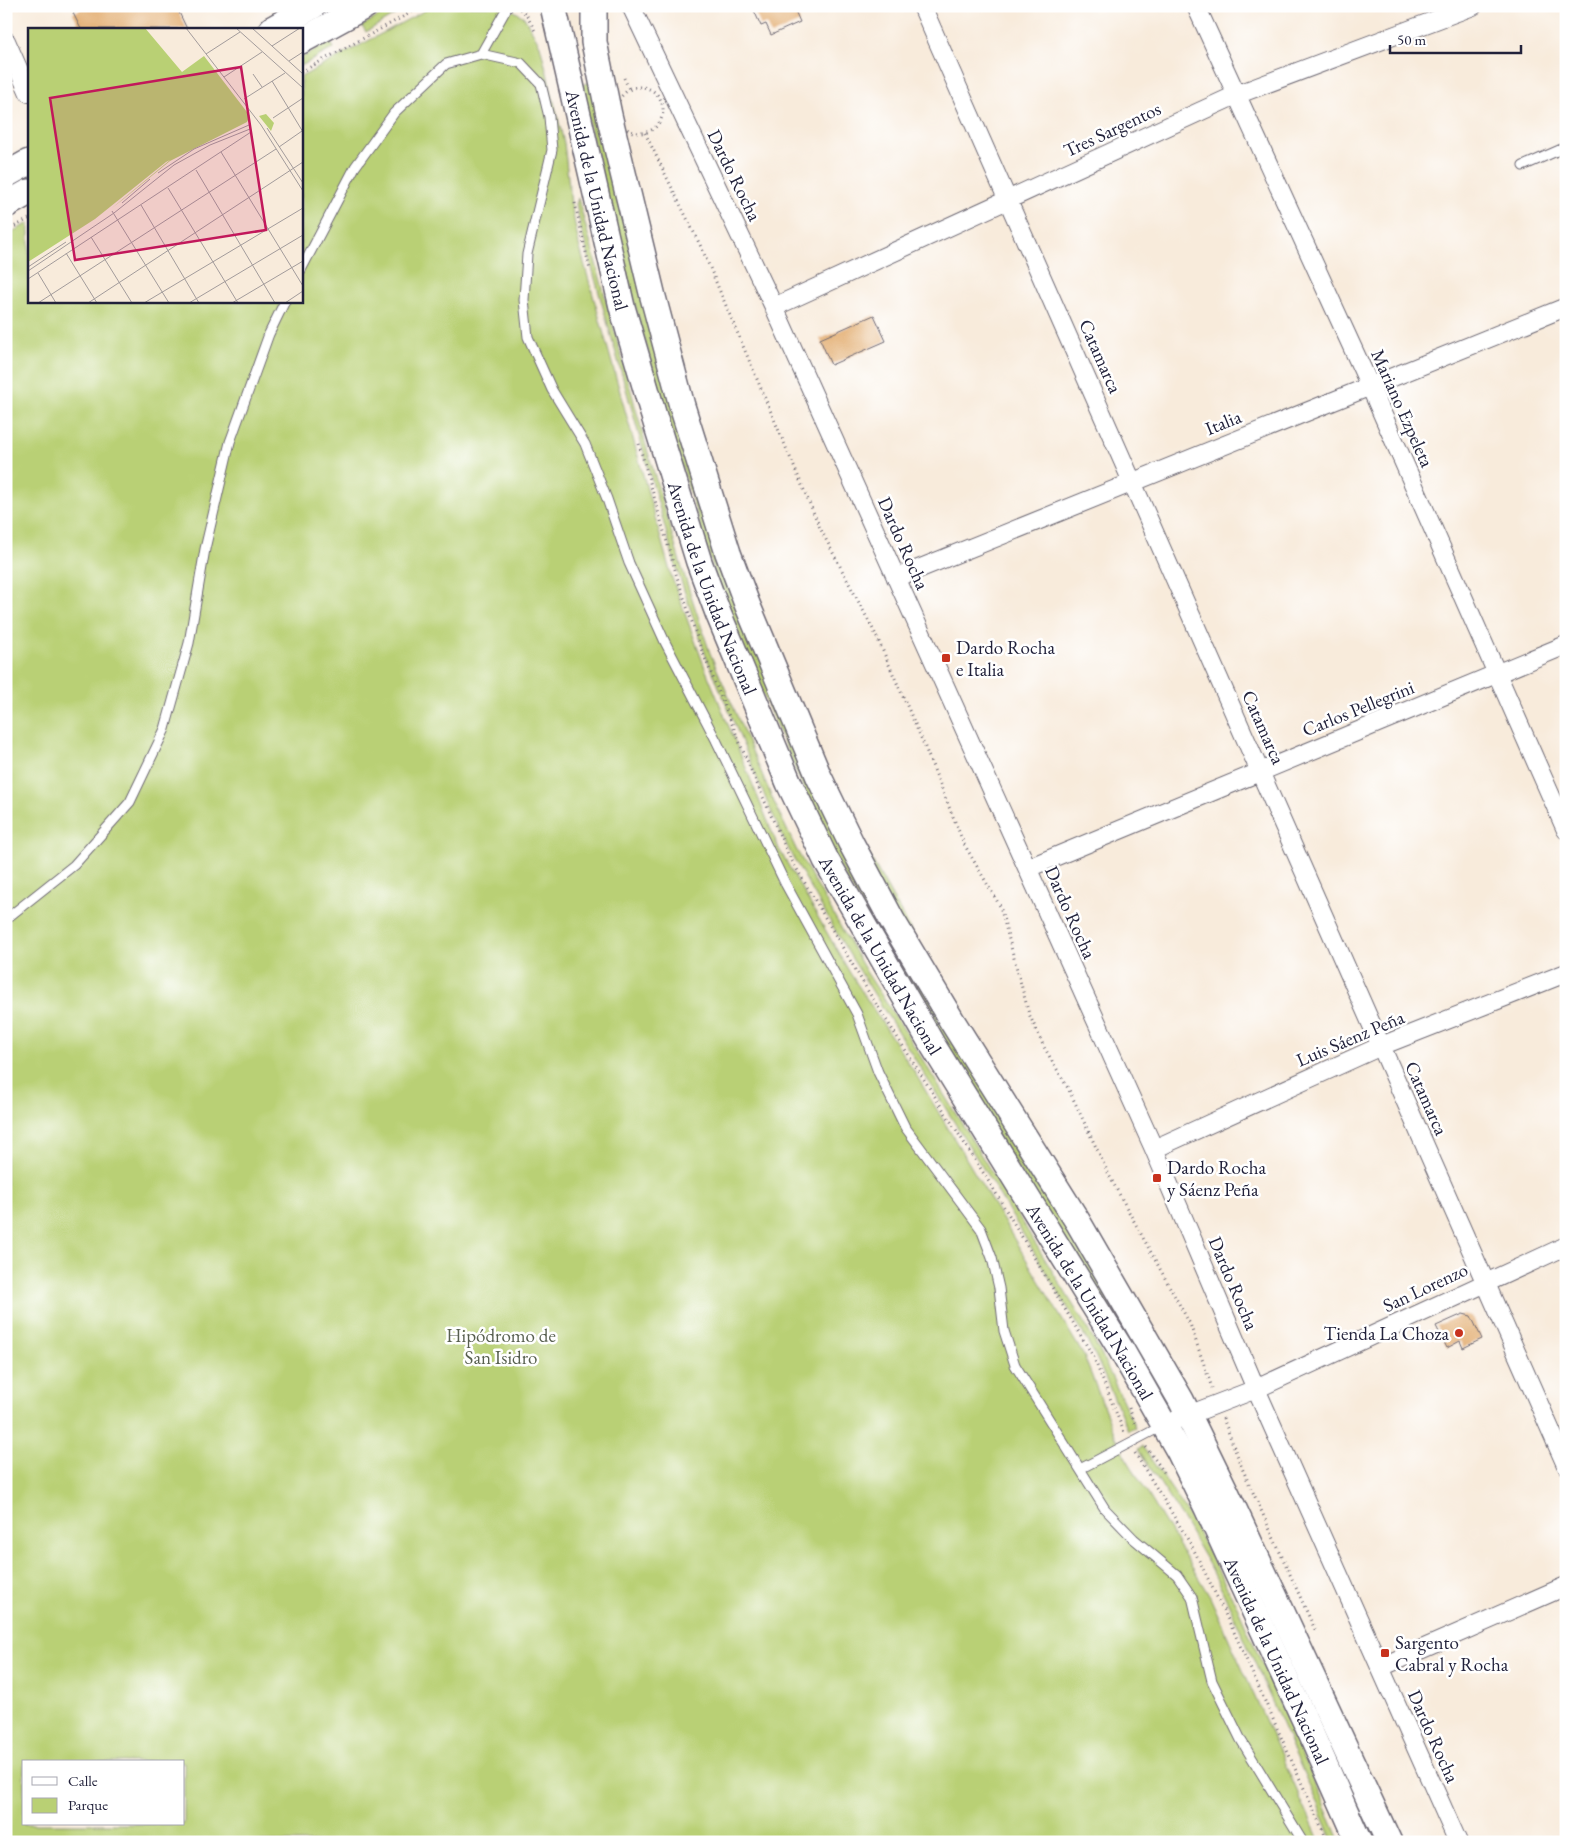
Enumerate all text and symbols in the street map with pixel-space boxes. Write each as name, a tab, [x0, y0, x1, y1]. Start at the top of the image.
scale bar	[1390, 22, 1521, 54]
inset map	[28, 28, 302, 302]
text: 50 m	[1397, 30, 1426, 49]
street label: Avenida de la Unidad Nacional	[559, 86, 634, 314]
street label: Tres Sargentos	[1060, 96, 1165, 163]
street label: Dardo Rocha	[702, 125, 768, 226]
street label: Catamarca	[1073, 315, 1128, 397]
street label: Mariano Ezpeleta	[1365, 345, 1440, 472]
street label: Italia	[1201, 404, 1245, 441]
street label: Avenida de la Unidad Nacional	[661, 477, 763, 699]
street label: Dardo Rocha	[872, 493, 935, 594]
place label: Dardo Rocha e Italia	[956, 635, 1056, 682]
marker: Dardo Rocha e Italia	[940, 652, 952, 664]
street label: Carlos Pellegrini	[1298, 675, 1418, 742]
street label: Catamarca	[1236, 686, 1291, 768]
street label: Avenida de la Unidad Nacional	[813, 850, 948, 1060]
street label: Dardo Rocha	[1039, 862, 1102, 963]
street label: Luis Sáenz Peña	[1292, 1004, 1408, 1072]
street label: Catamarca	[1399, 1057, 1454, 1139]
place label: Dardo Rocha y Sáenz Peña	[1167, 1155, 1267, 1202]
marker: Dardo Rocha y Sáenz Peña	[1151, 1172, 1163, 1184]
street label: Avenida de la Unidad Nacional	[1020, 1198, 1159, 1405]
street label: Dardo Rocha	[1203, 1233, 1265, 1334]
street label: San Lorenzo	[1379, 1257, 1472, 1318]
place label: Tienda La Choza	[1324, 1321, 1449, 1346]
park label: Hipódromo de San Isidro	[446, 1323, 556, 1370]
marker: Tienda La Choza	[1453, 1327, 1465, 1339]
street label: Avenida de la Unidad Nacional	[1218, 1552, 1335, 1769]
place label: Sargento Cabral y Rocha	[1395, 1630, 1509, 1677]
marker: Sargento Cabral y Rocha	[1379, 1647, 1391, 1659]
street label: Dardo Rocha	[1402, 1686, 1465, 1787]
legend	[22, 1760, 185, 1826]
text: Calle	[68, 1771, 98, 1790]
text: Parque	[68, 1795, 108, 1814]

